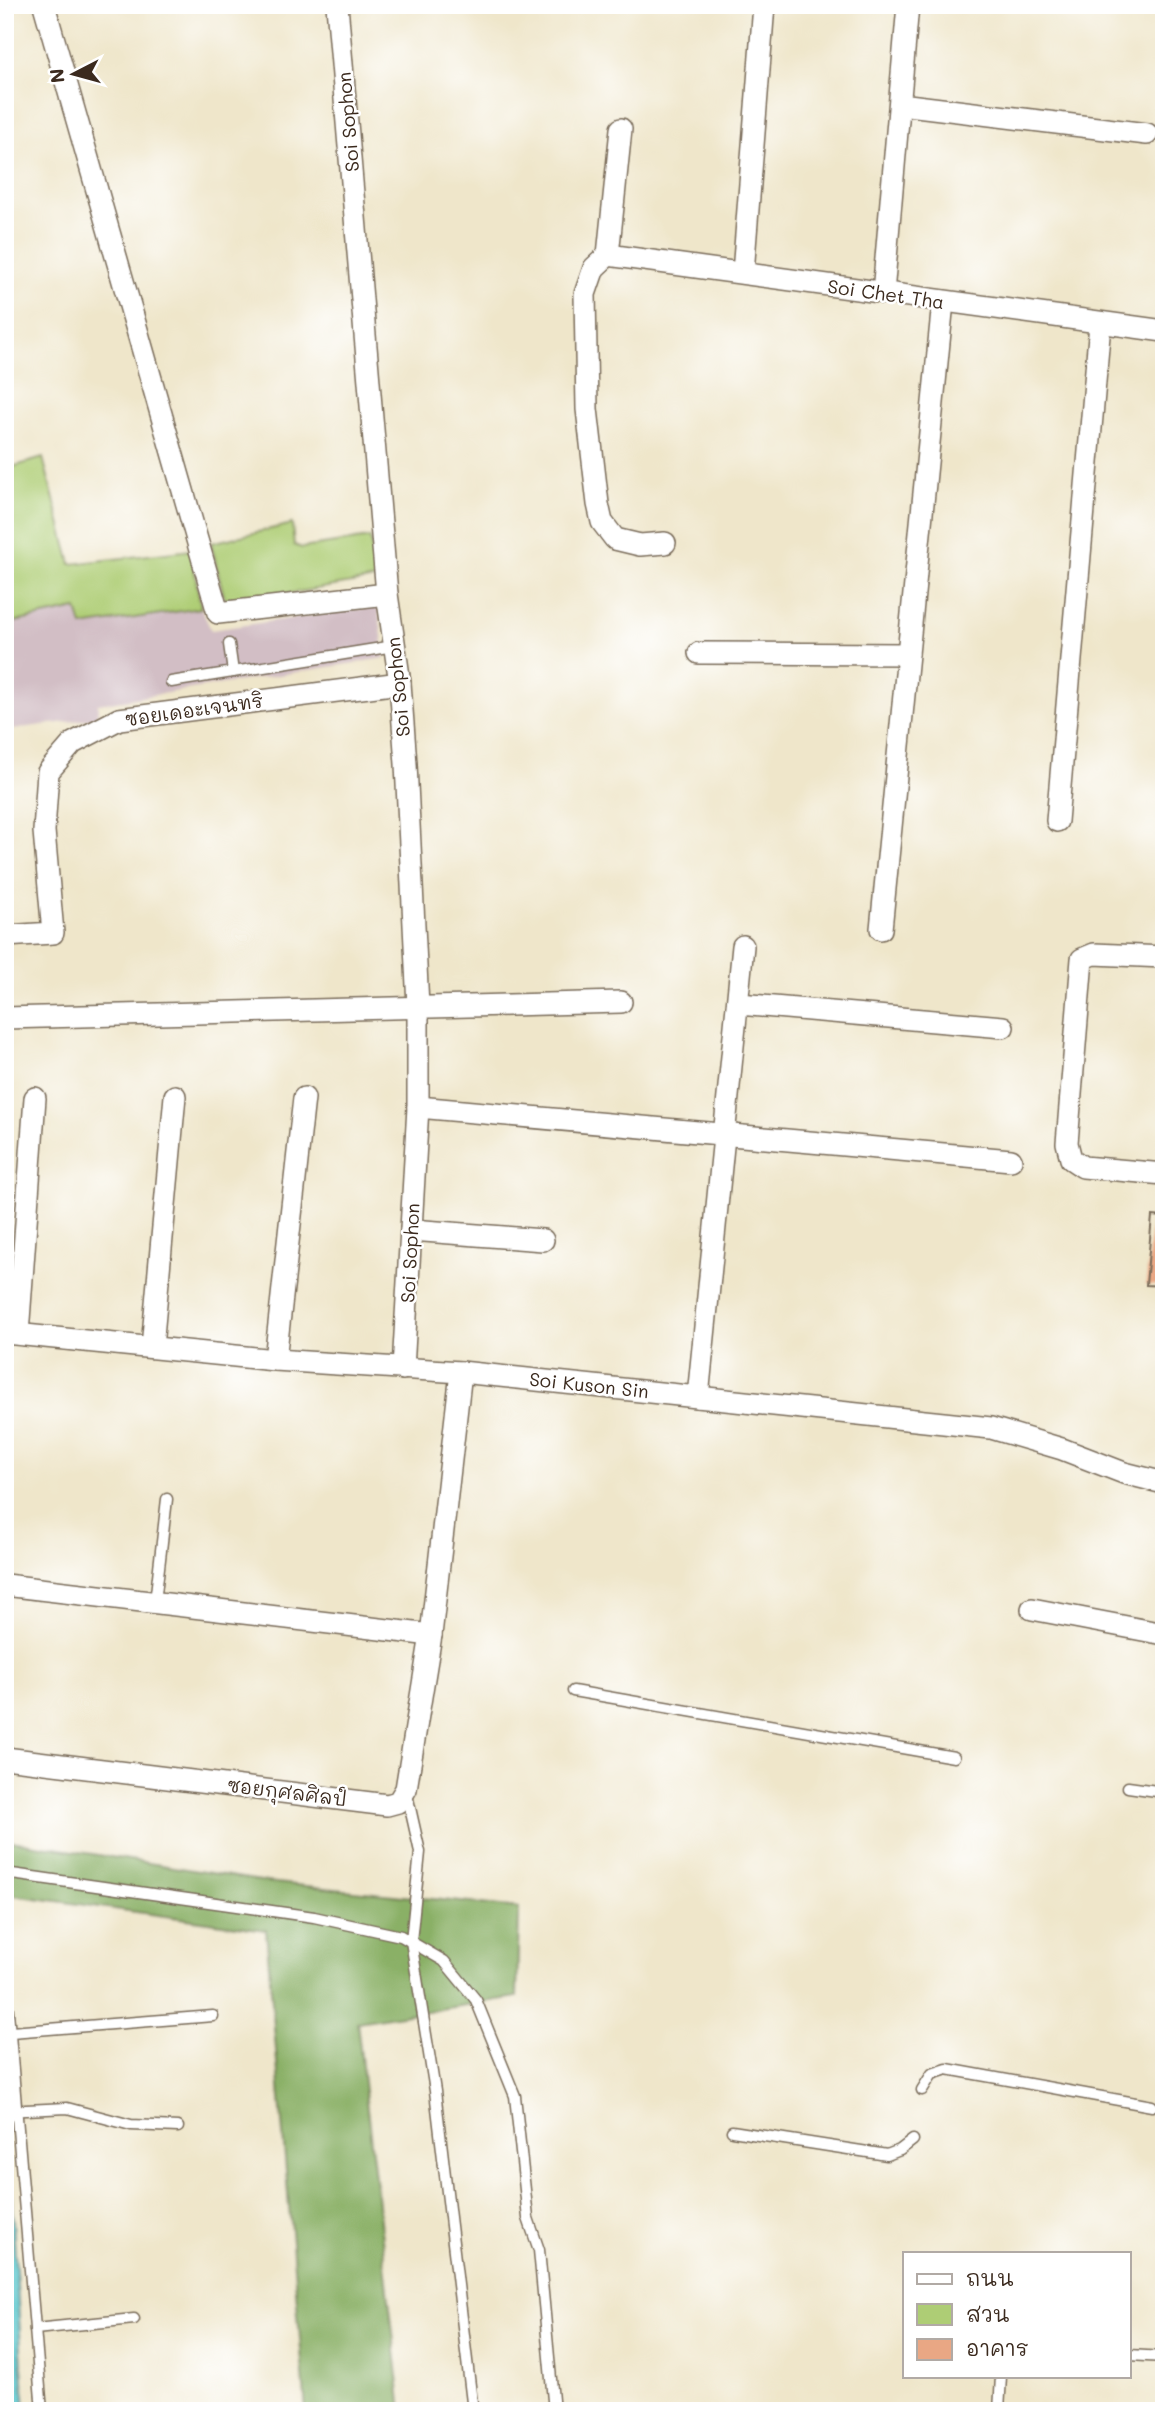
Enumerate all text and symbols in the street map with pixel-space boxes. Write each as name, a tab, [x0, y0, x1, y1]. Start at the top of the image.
north arrow	[38, 38, 108, 108]
text: N	[43, 67, 70, 84]
street label: Soi Sophon	[331, 71, 364, 173]
street label: Soi Chet Tha	[826, 273, 946, 314]
street label: Soi Sophon	[380, 636, 415, 738]
street label: ซอยเดอะเจนทริ	[123, 687, 265, 732]
street label: Soi Sophon	[394, 1202, 425, 1304]
street label: Soi Kuson Sin	[528, 1366, 650, 1403]
street label: ซอยกุศลศิลป์	[226, 1772, 348, 1813]
legend	[903, 2252, 1130, 2378]
text: ถนน	[966, 2264, 1014, 2291]
text: สวน	[966, 2300, 1010, 2327]
text: อาคาร	[966, 2334, 1029, 2361]

